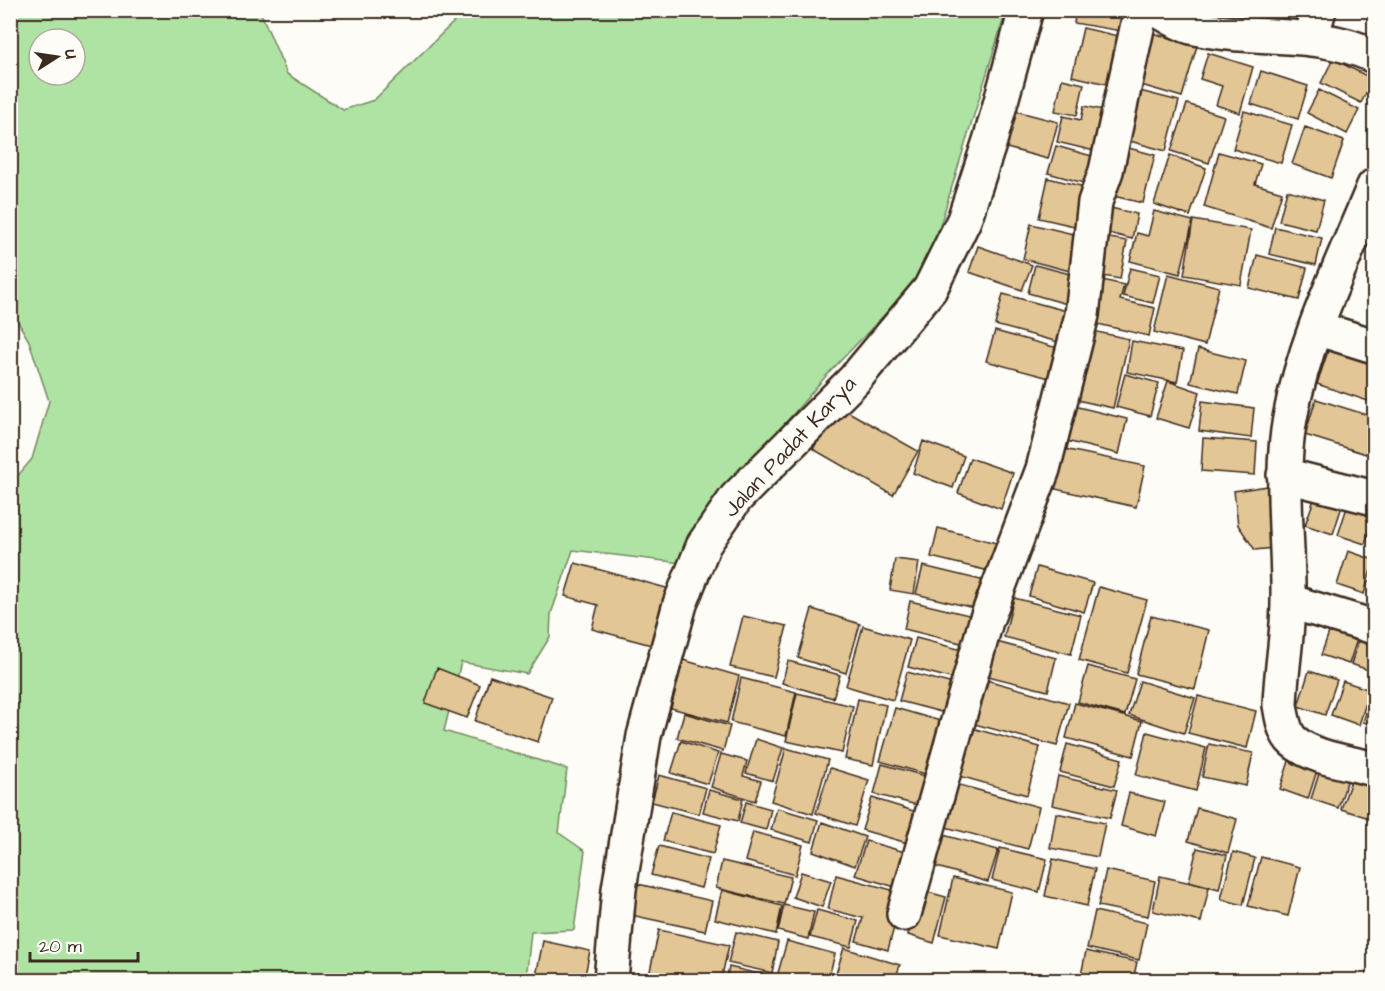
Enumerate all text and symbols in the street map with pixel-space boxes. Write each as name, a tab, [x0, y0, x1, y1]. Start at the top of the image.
north arrow	[27, 27, 87, 87]
text: U	[59, 47, 82, 61]
street label: Jalan Padat Karya	[716, 370, 864, 525]
scale bar	[30, 925, 138, 963]
text: 20 m	[39, 934, 82, 959]

